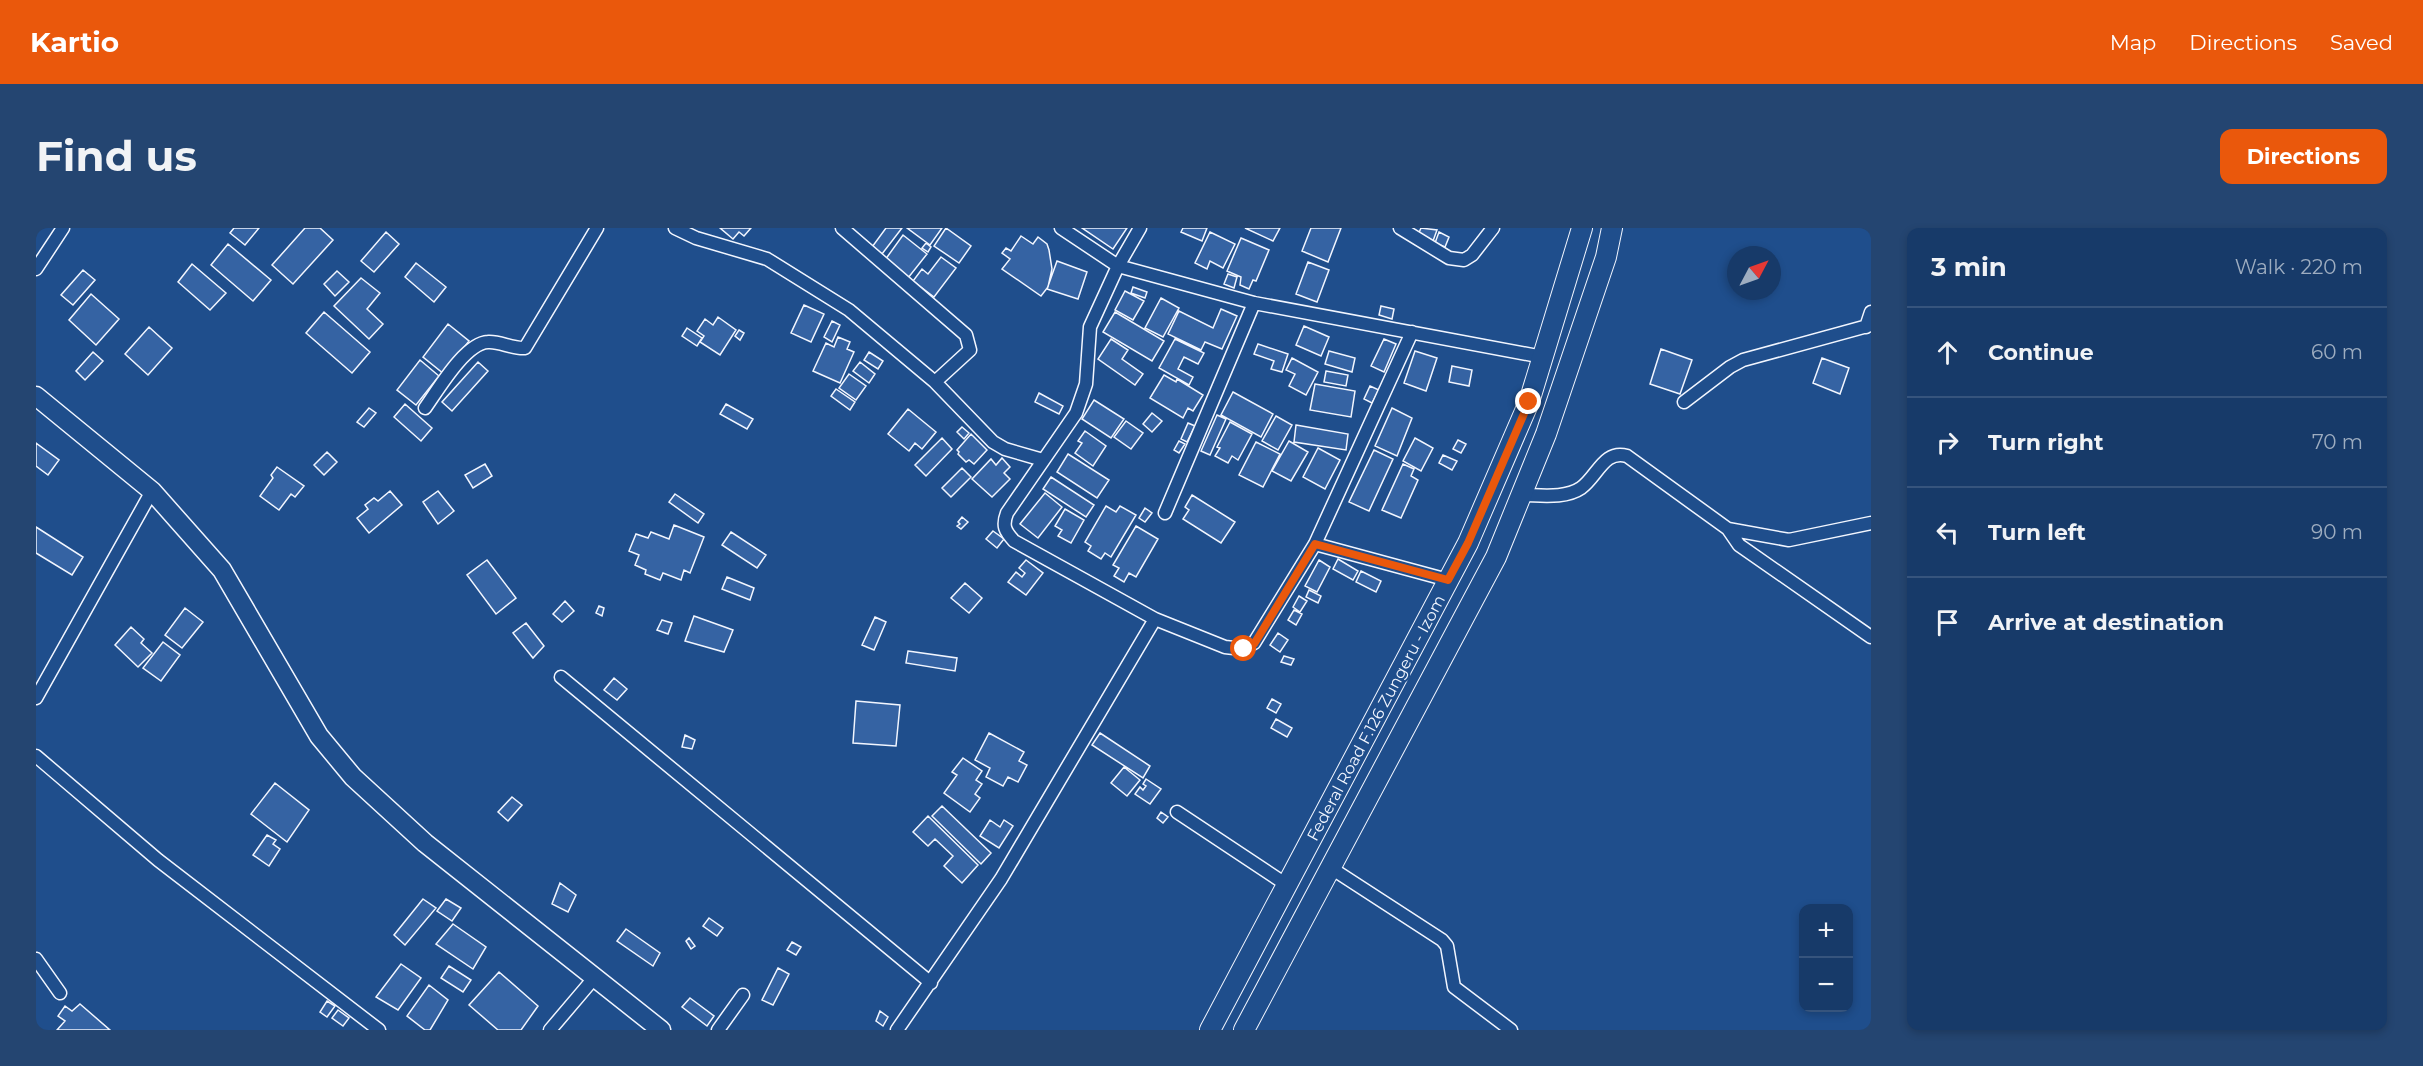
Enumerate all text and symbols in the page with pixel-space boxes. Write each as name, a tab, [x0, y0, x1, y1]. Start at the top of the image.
text: Kartio	[30, 25, 119, 59]
text: Map	[2110, 30, 2156, 55]
text: Directions	[2189, 30, 2297, 55]
text: Saved	[2330, 30, 2393, 55]
button: Directions	[2220, 129, 2387, 184]
text: Find us	[36, 130, 197, 182]
north arrow	[1727, 246, 1781, 300]
text: 3 min	[1931, 251, 2007, 283]
text: Walk · 220 m	[2235, 255, 2363, 279]
icon: ahead	[1931, 336, 1964, 369]
text: Continue	[1988, 339, 2094, 366]
text: 60 m	[2311, 340, 2363, 364]
route end	[1515, 388, 1541, 414]
icon: right	[1931, 426, 1964, 459]
text: Turn right	[1988, 429, 2103, 456]
text: 70 m	[2312, 430, 2363, 454]
icon: left	[1931, 516, 1964, 549]
text: Turn left	[1988, 519, 2086, 546]
text: 90 m	[2311, 520, 2363, 544]
street label: Federal Road F.126 Zungeru - Izom	[1303, 592, 1449, 844]
icon: arrive	[1931, 606, 1964, 639]
text: Arrive at destination	[1988, 609, 2224, 636]
route start	[1230, 635, 1256, 661]
map controls	[1799, 904, 1853, 1012]
button: +	[1799, 904, 1853, 958]
button: −	[1799, 958, 1853, 1012]

